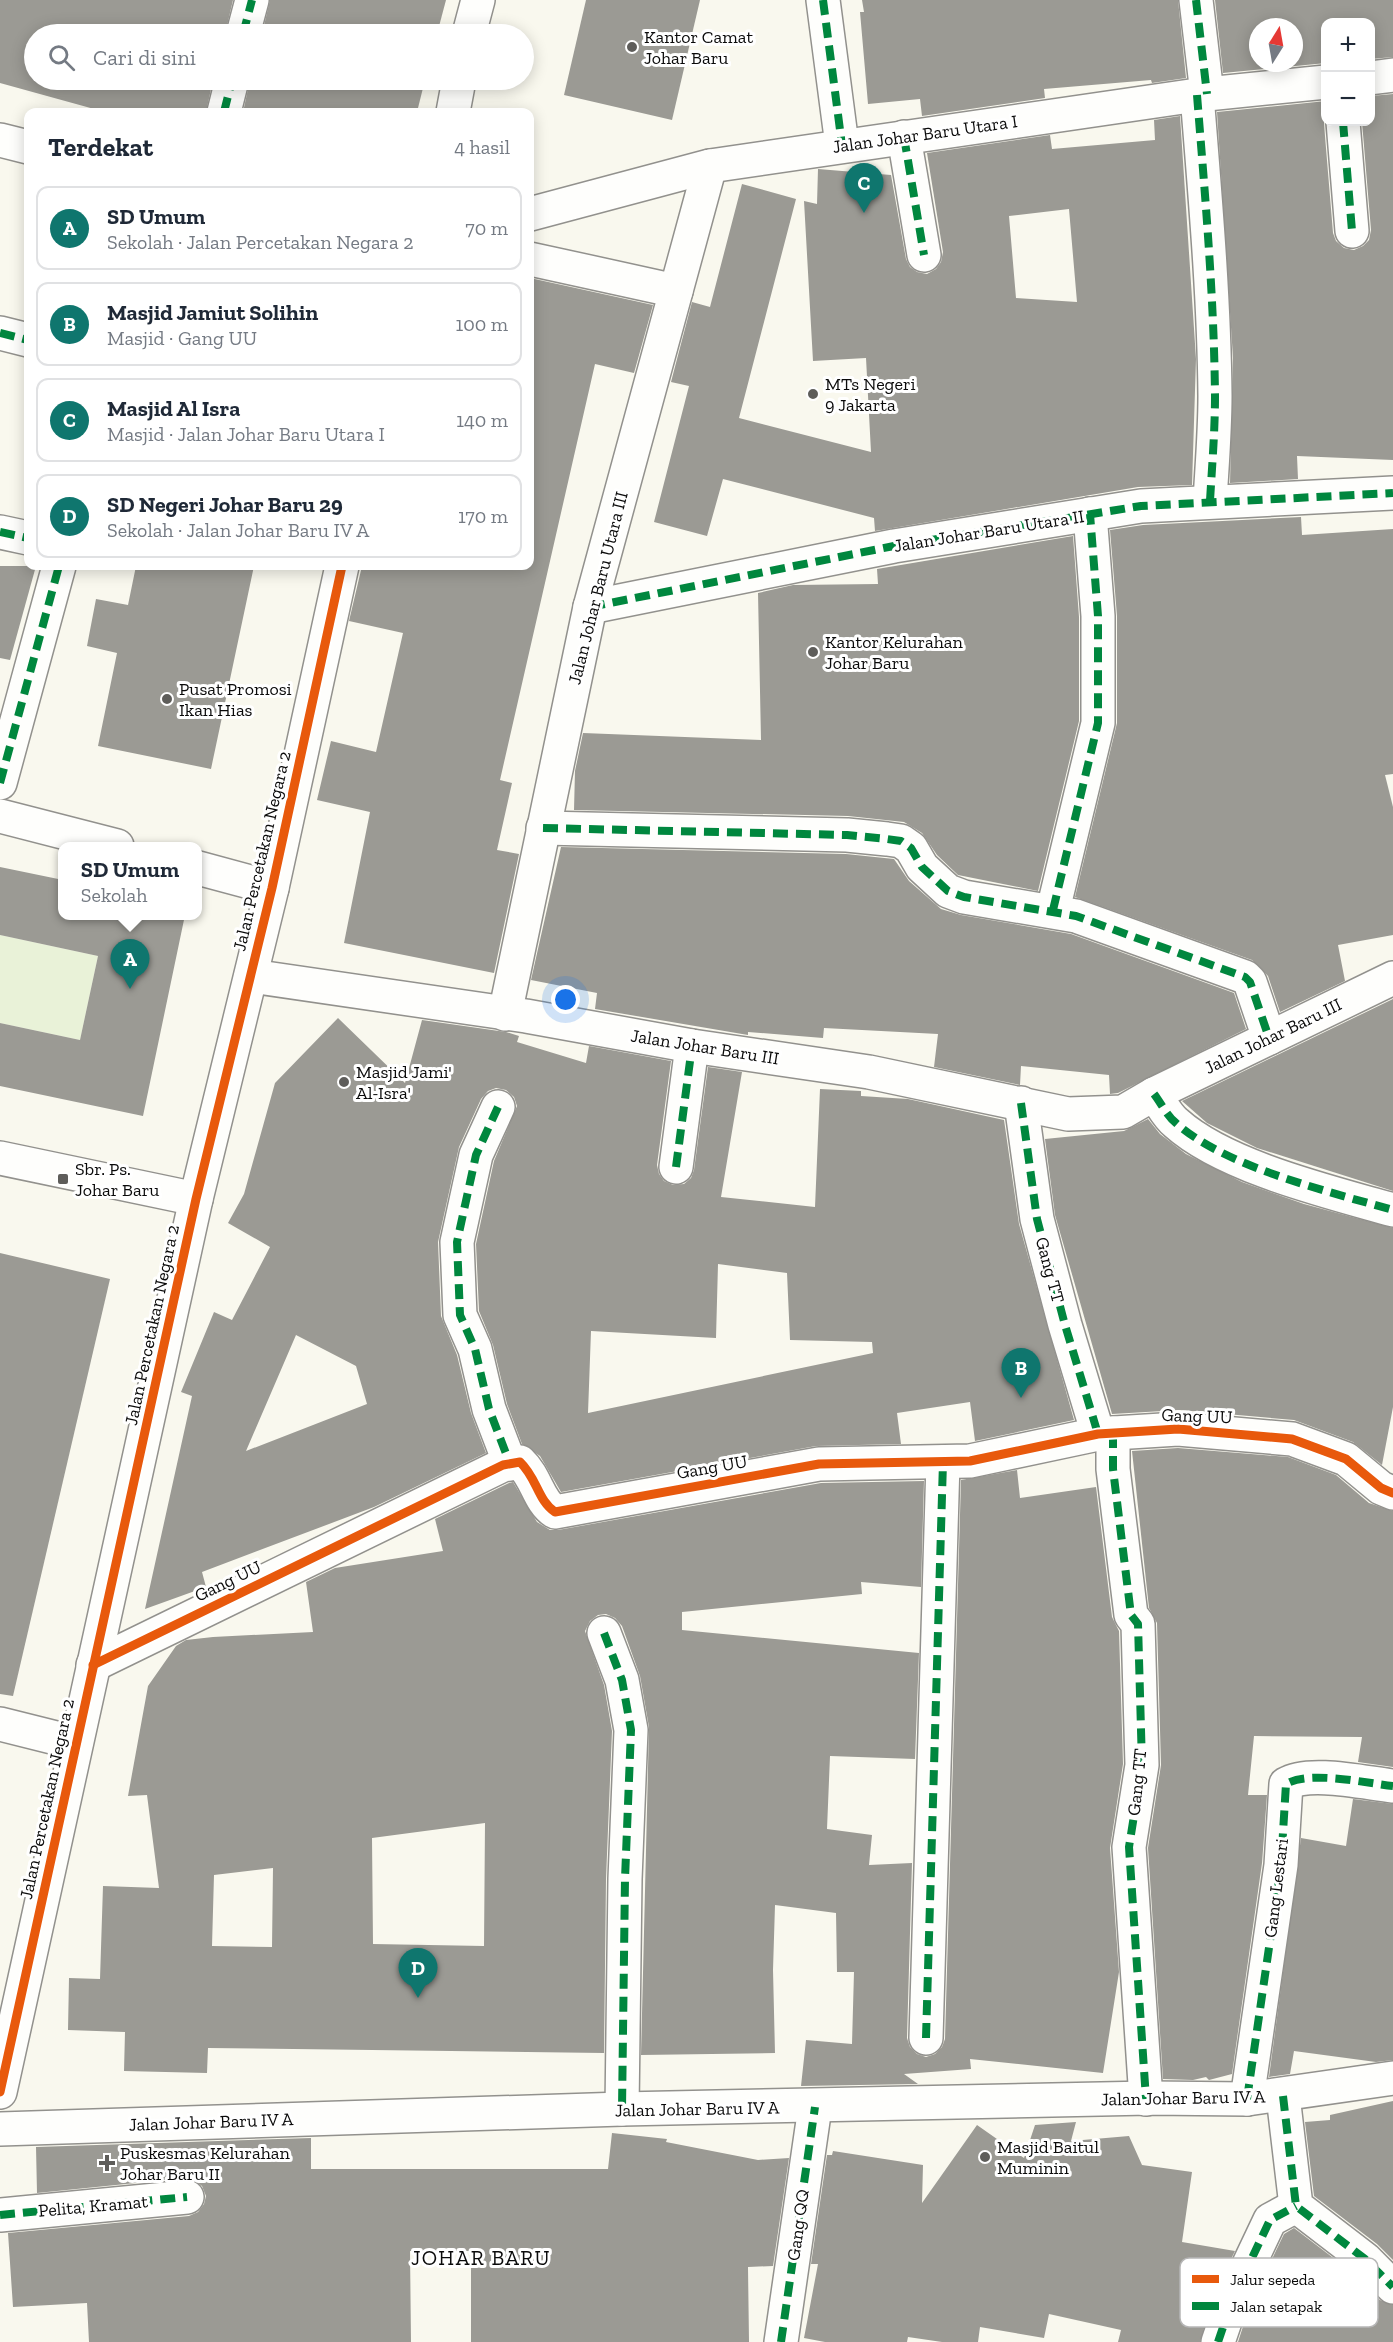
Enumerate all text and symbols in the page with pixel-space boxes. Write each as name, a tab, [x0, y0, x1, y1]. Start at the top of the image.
north arrow	[1249, 18, 1303, 72]
map controls	[1321, 18, 1375, 126]
button: +	[1321, 18, 1375, 72]
search box	[24, 24, 534, 90]
place label: Kantor Camat Johar Baru	[644, 26, 753, 69]
marker: Kantor Camat Johar Baru	[625, 40, 639, 54]
icon: search	[45, 41, 78, 74]
text: Cari di sini	[93, 44, 196, 71]
button: −	[1321, 72, 1375, 126]
street label: Jalan Johar Baru Utara I	[831, 110, 1019, 158]
text: Terdekat	[48, 131, 153, 163]
text: 4 hasil	[454, 135, 510, 159]
pin: C	[844, 164, 884, 213]
text: SD Umum	[107, 203, 205, 230]
text: A	[63, 216, 76, 240]
text: 70 m	[465, 216, 508, 240]
text: Sekolah · Jalan Percetakan Negara 2	[107, 230, 414, 254]
text: Masjid Jamiut Solihin	[107, 299, 318, 326]
text: B	[63, 312, 76, 336]
text: 100 m	[455, 312, 508, 336]
text: Masjid · Gang UU	[107, 326, 257, 350]
place label: MTs Negeri 9 Jakarta	[825, 373, 916, 416]
marker: MTs Negeri 9 Jakarta	[806, 387, 820, 401]
text: Masjid Al Isra	[107, 395, 240, 422]
text: C	[63, 408, 76, 432]
text: 140 m	[456, 408, 508, 432]
text: Masjid · Jalan Johar Baru Utara I	[107, 422, 385, 446]
street label: Jalan Johar Baru Utara III	[563, 489, 633, 687]
text: SD Negeri Johar Baru 29	[107, 491, 343, 518]
text: D	[63, 504, 76, 528]
text: 170 m	[458, 504, 508, 528]
street label: Jalan Johar Baru Utara II	[892, 505, 1086, 557]
text: Sekolah · Jalan Johar Baru IV A	[107, 518, 369, 542]
place label: Kantor Kelurahan Johar Baru	[825, 631, 963, 674]
marker: Kantor Kelurahan Johar Baru	[806, 645, 820, 659]
place label: Pusat Promosi Ikan Hias	[179, 678, 292, 721]
marker: Pusat Promosi Ikan Hias	[160, 692, 174, 706]
street label: Jalan Percetakan Negara 2	[228, 749, 296, 953]
popup	[58, 842, 202, 920]
text: SD Umum	[81, 856, 179, 883]
text: Sekolah	[81, 883, 147, 907]
pin: A	[110, 940, 150, 989]
your location	[551, 985, 580, 1014]
street label: Jalan Johar Baru III	[1201, 993, 1345, 1079]
street label: Jalan Johar Baru III	[629, 1024, 781, 1070]
place label: Masjid Jami' Al-Isra'	[356, 1061, 452, 1104]
marker: Masjid Jami' Al-Isra'	[337, 1075, 351, 1089]
place label: Sbr. Ps. Johar Baru	[75, 1158, 159, 1201]
marker: Sbr. Ps. Johar Baru	[56, 1172, 70, 1186]
street label: Jalan Percetakan Negara 2	[120, 1223, 184, 1427]
street label: Gang TT	[1031, 1235, 1069, 1305]
pin: B	[1002, 1348, 1040, 1398]
street label: Gang UU	[1161, 1404, 1233, 1428]
street label: Gang UU	[675, 1450, 749, 1484]
street label: Gang UU	[191, 1555, 265, 1607]
street label: Jalan Percetakan Negara 2	[15, 1697, 79, 1901]
street label: Gang TT	[1123, 1747, 1151, 1817]
street label: Gang Lestari	[1259, 1837, 1293, 1939]
pin: D	[398, 1948, 438, 1998]
street label: Jalan Johar Baru IV A	[1101, 2086, 1266, 2110]
street label: Jalan Johar Baru IV A	[615, 2097, 780, 2121]
street label: Jalan Johar Baru IV A	[128, 2108, 294, 2136]
place label: Masjid Baitul Muminin	[997, 2136, 1099, 2179]
place label: Puskesmas Kelurahan Johar Baru II	[120, 2142, 290, 2185]
marker: Masjid Baitul Muminin	[978, 2150, 992, 2164]
marker: Puskesmas Kelurahan Johar Baru II	[98, 2154, 116, 2172]
street label: Gang QQ	[782, 2188, 814, 2262]
street label: Pelita, Kramat	[37, 2190, 149, 2222]
district label: JOHAR BARU	[411, 2245, 551, 2270]
legend	[1180, 2258, 1378, 2327]
text: Jalur sepeda	[1230, 2270, 1316, 2289]
text: Jalan setapak	[1230, 2297, 1323, 2316]

